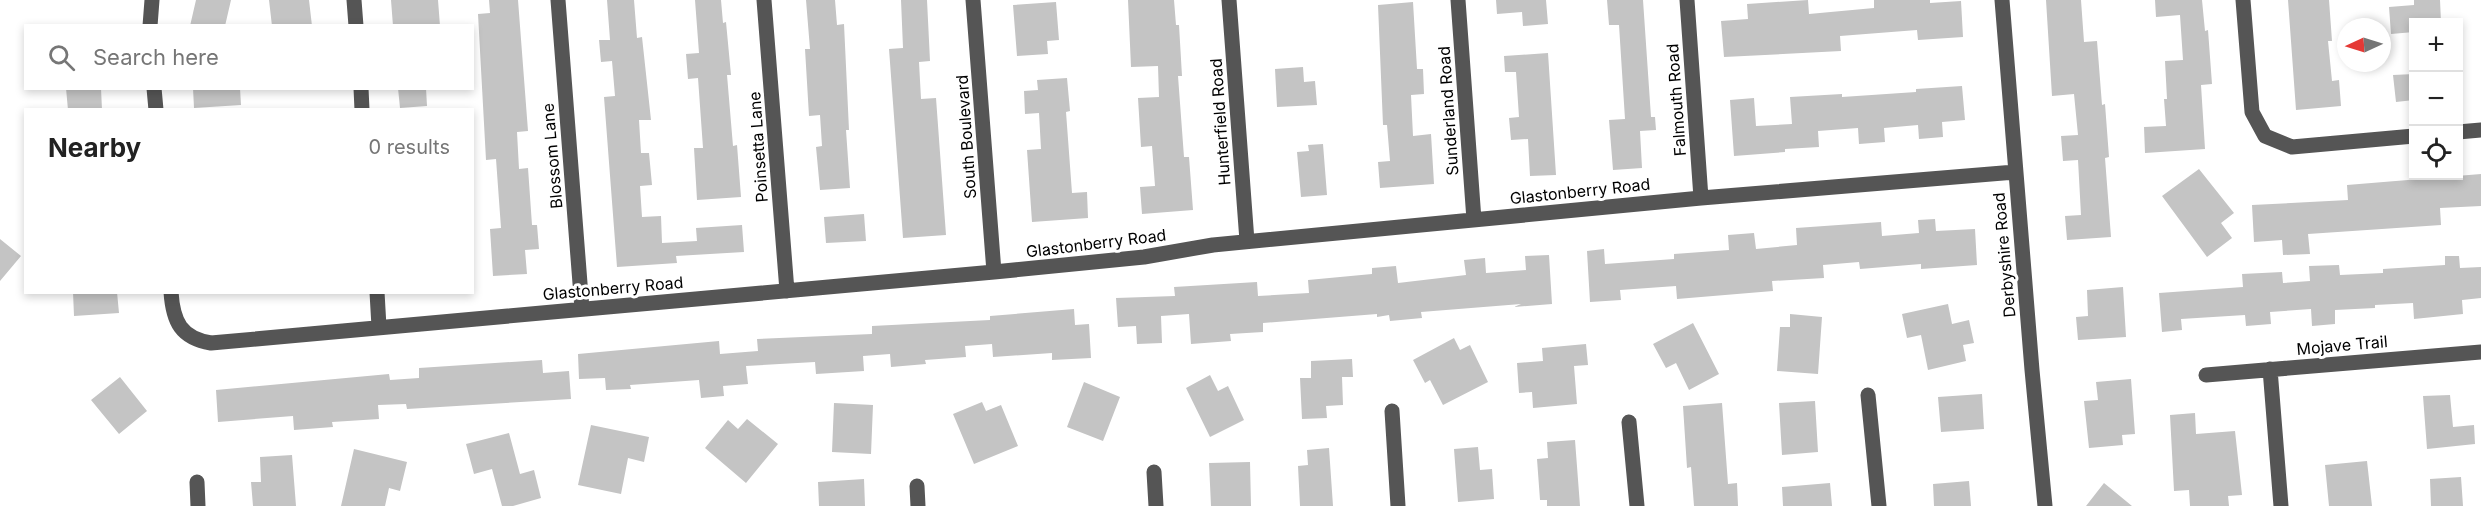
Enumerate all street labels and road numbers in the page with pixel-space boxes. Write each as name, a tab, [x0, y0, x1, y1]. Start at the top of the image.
street label: Falmouth Road	[1662, 43, 1690, 157]
street label: Sunderland Road	[1433, 46, 1463, 176]
street label: Hunterfield Road	[1206, 58, 1234, 186]
street label: South Boulevard	[952, 74, 980, 200]
street label: Poinsetta Lane	[744, 91, 772, 203]
street label: Blossom Lane	[537, 102, 567, 210]
street label: Glastonberry Road	[1509, 174, 1651, 208]
street label: Derbyshire Road	[1989, 192, 2019, 318]
street label: Glastonberry Road	[1025, 224, 1167, 262]
street label: Glastonberry Road	[542, 272, 684, 304]
street label: Mojave Trail	[2296, 331, 2388, 359]

